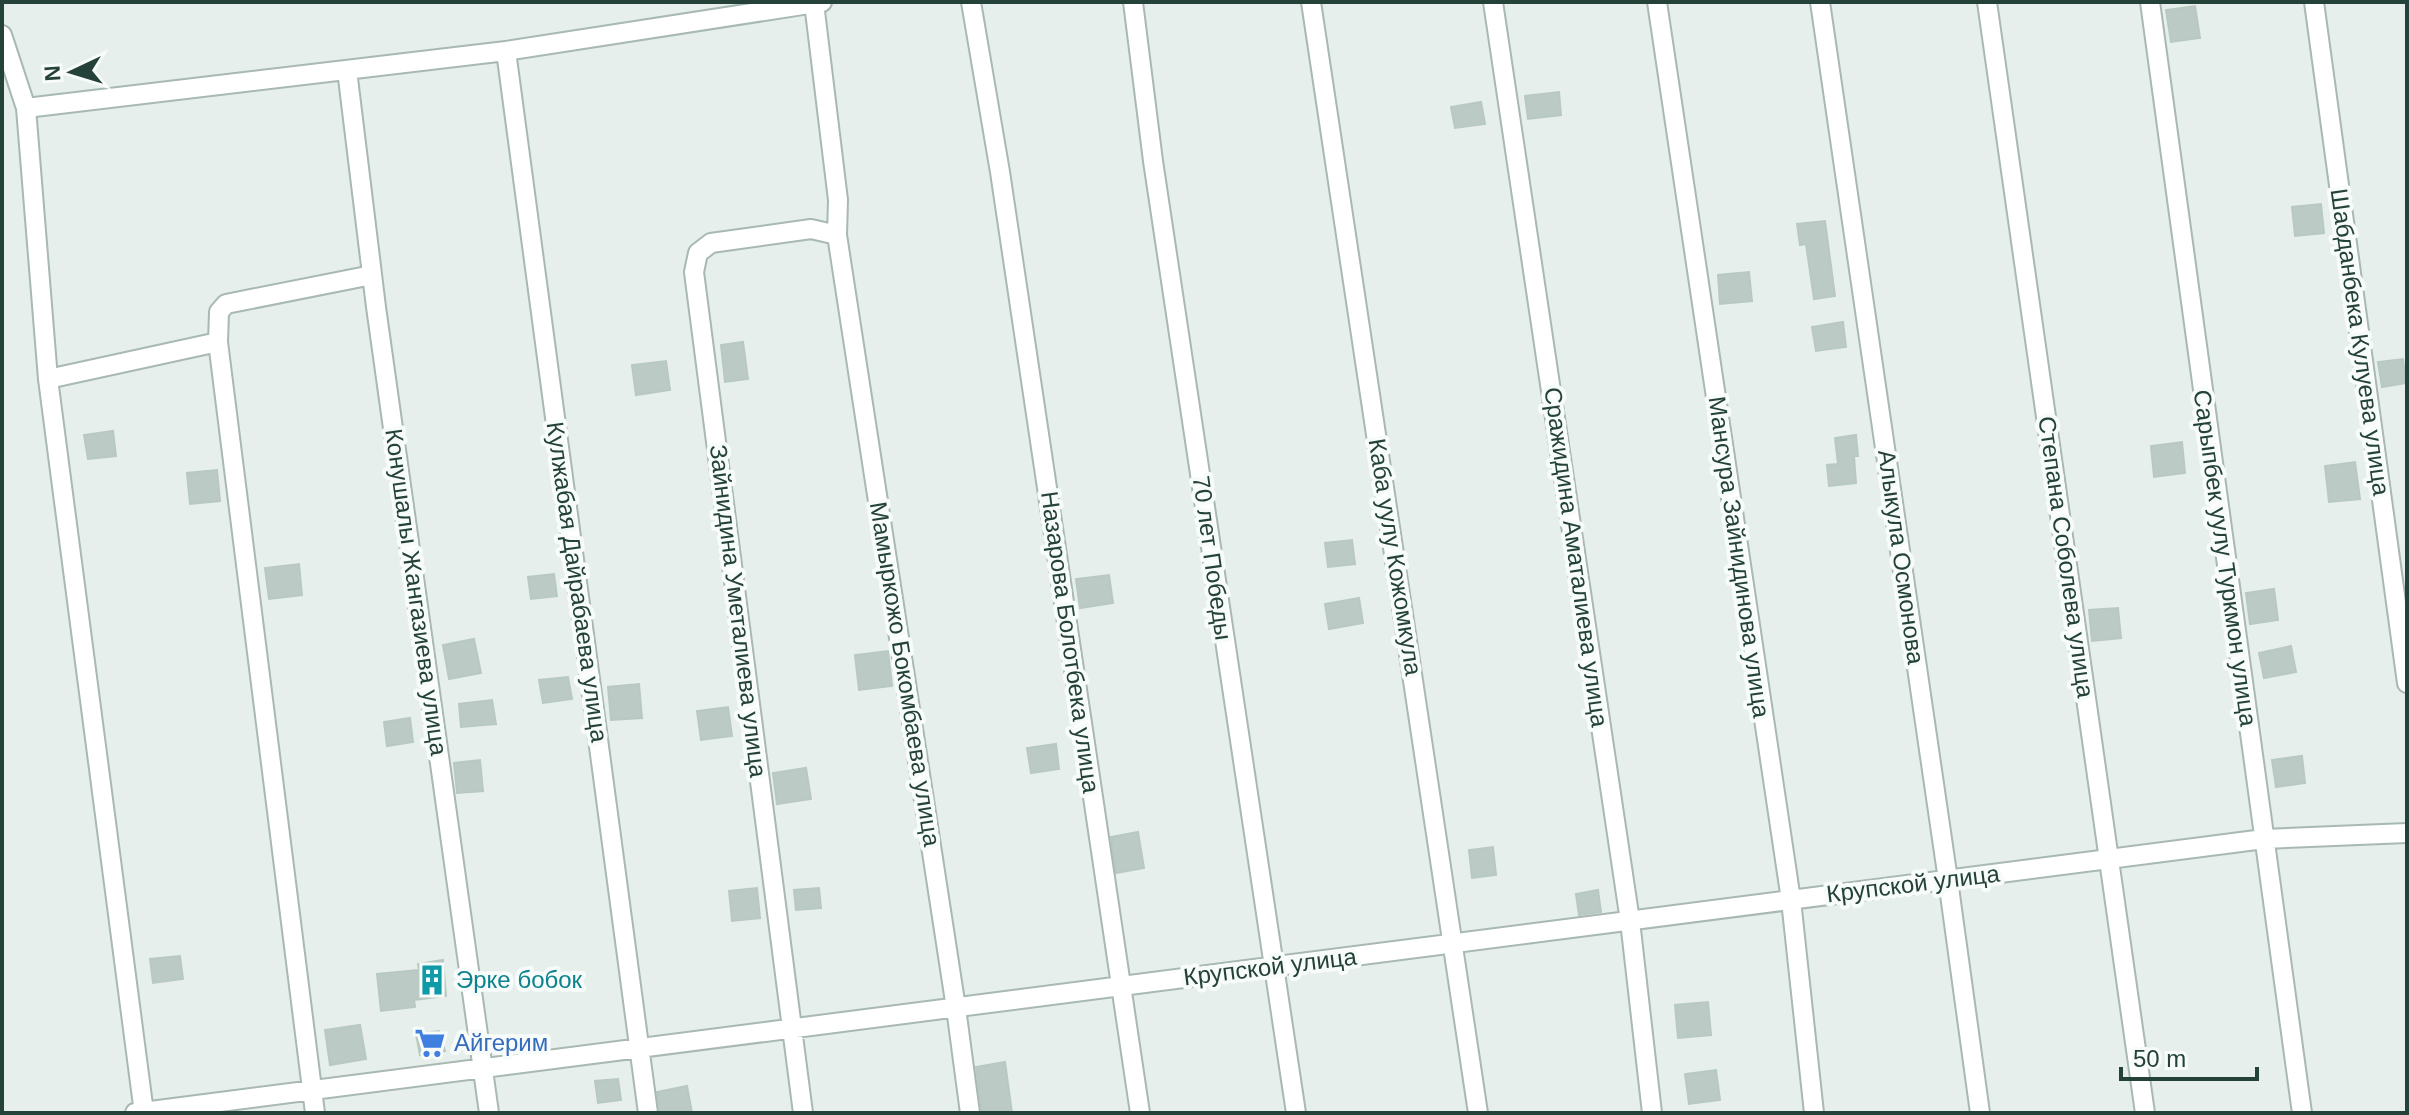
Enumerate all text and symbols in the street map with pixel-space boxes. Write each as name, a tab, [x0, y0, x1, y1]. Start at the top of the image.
north arrow	[32, 32, 112, 112]
text: N	[40, 65, 66, 82]
street label: Шабданбека Кулуева улица	[2326, 187, 2395, 498]
street label: Сражидина Аматалиева улица	[1539, 385, 1614, 729]
street label: Сарыпбек уулу Туркмон улица	[2189, 388, 2263, 728]
street label: Мансура Зайнидинова улица	[1704, 394, 1776, 720]
street label: Степана Соболева улица	[2033, 414, 2100, 700]
street label: Кулжабая Дайрабаева улица	[542, 420, 613, 744]
street label: Конушалы Жангазиева улица	[380, 427, 453, 758]
street label: Каба уулу Кожомкула	[1363, 437, 1428, 678]
street label: Зайнидина Уметалиева улица	[705, 443, 772, 780]
street label: Алыкула Осмонова	[1873, 448, 1930, 667]
street label: 70 лет Победы	[1188, 474, 1237, 642]
street label: Назарова Болотбека улица	[1036, 489, 1105, 795]
street label: Мамыркожо Бокомбаева улица	[865, 500, 946, 849]
street label: Крупской улица	[1825, 859, 2002, 908]
street label: Крупской улица	[1182, 942, 1359, 991]
building icon: Эрке бобок	[415, 963, 449, 997]
place label: Эрке бобок	[456, 966, 583, 993]
supermarket icon: Айгерим	[413, 1026, 447, 1060]
place label: Айгерим	[454, 1029, 548, 1056]
scale bar	[2121, 1031, 2257, 1081]
text: 50 m	[2133, 1045, 2186, 1072]

